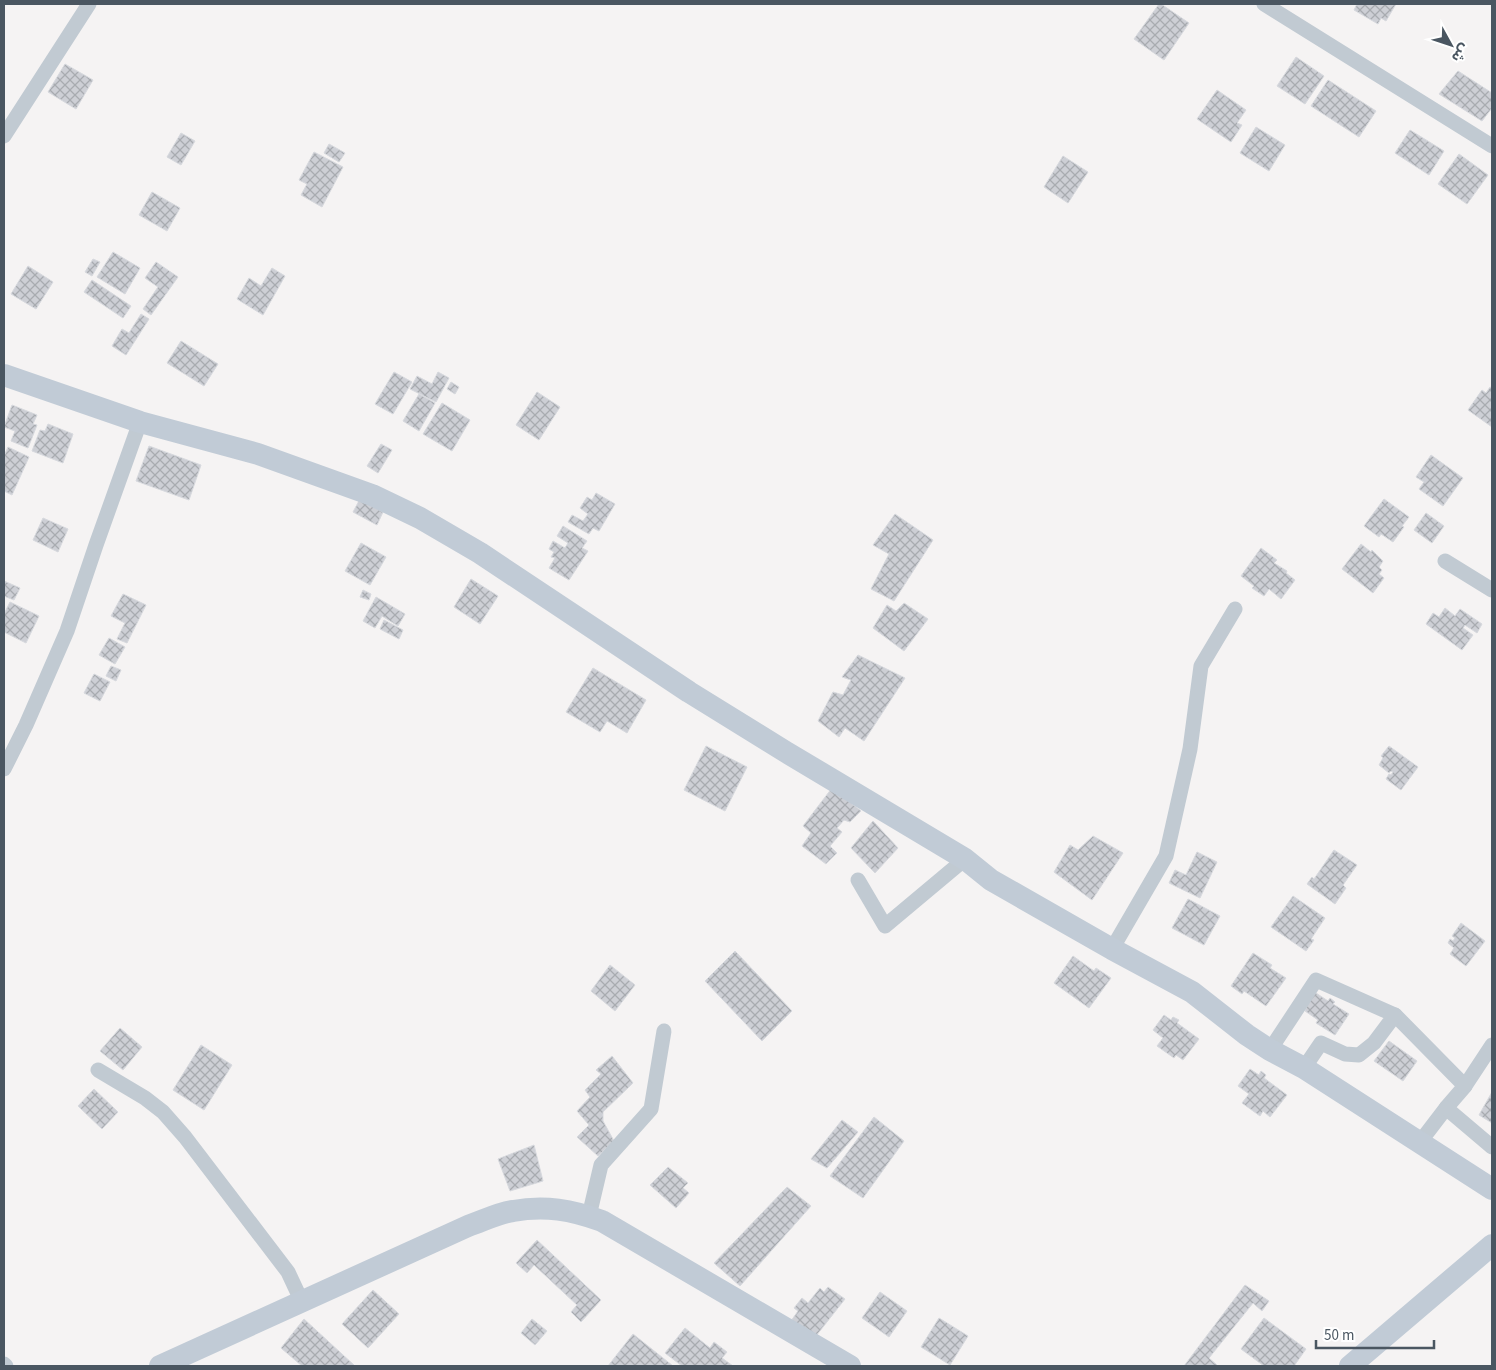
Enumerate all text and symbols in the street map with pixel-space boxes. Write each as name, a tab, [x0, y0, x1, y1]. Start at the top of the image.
north arrow	[1426, 20, 1476, 70]
text: ش	[1446, 39, 1474, 66]
scale bar	[1316, 1318, 1434, 1350]
text: 50 m	[1324, 1325, 1354, 1346]

